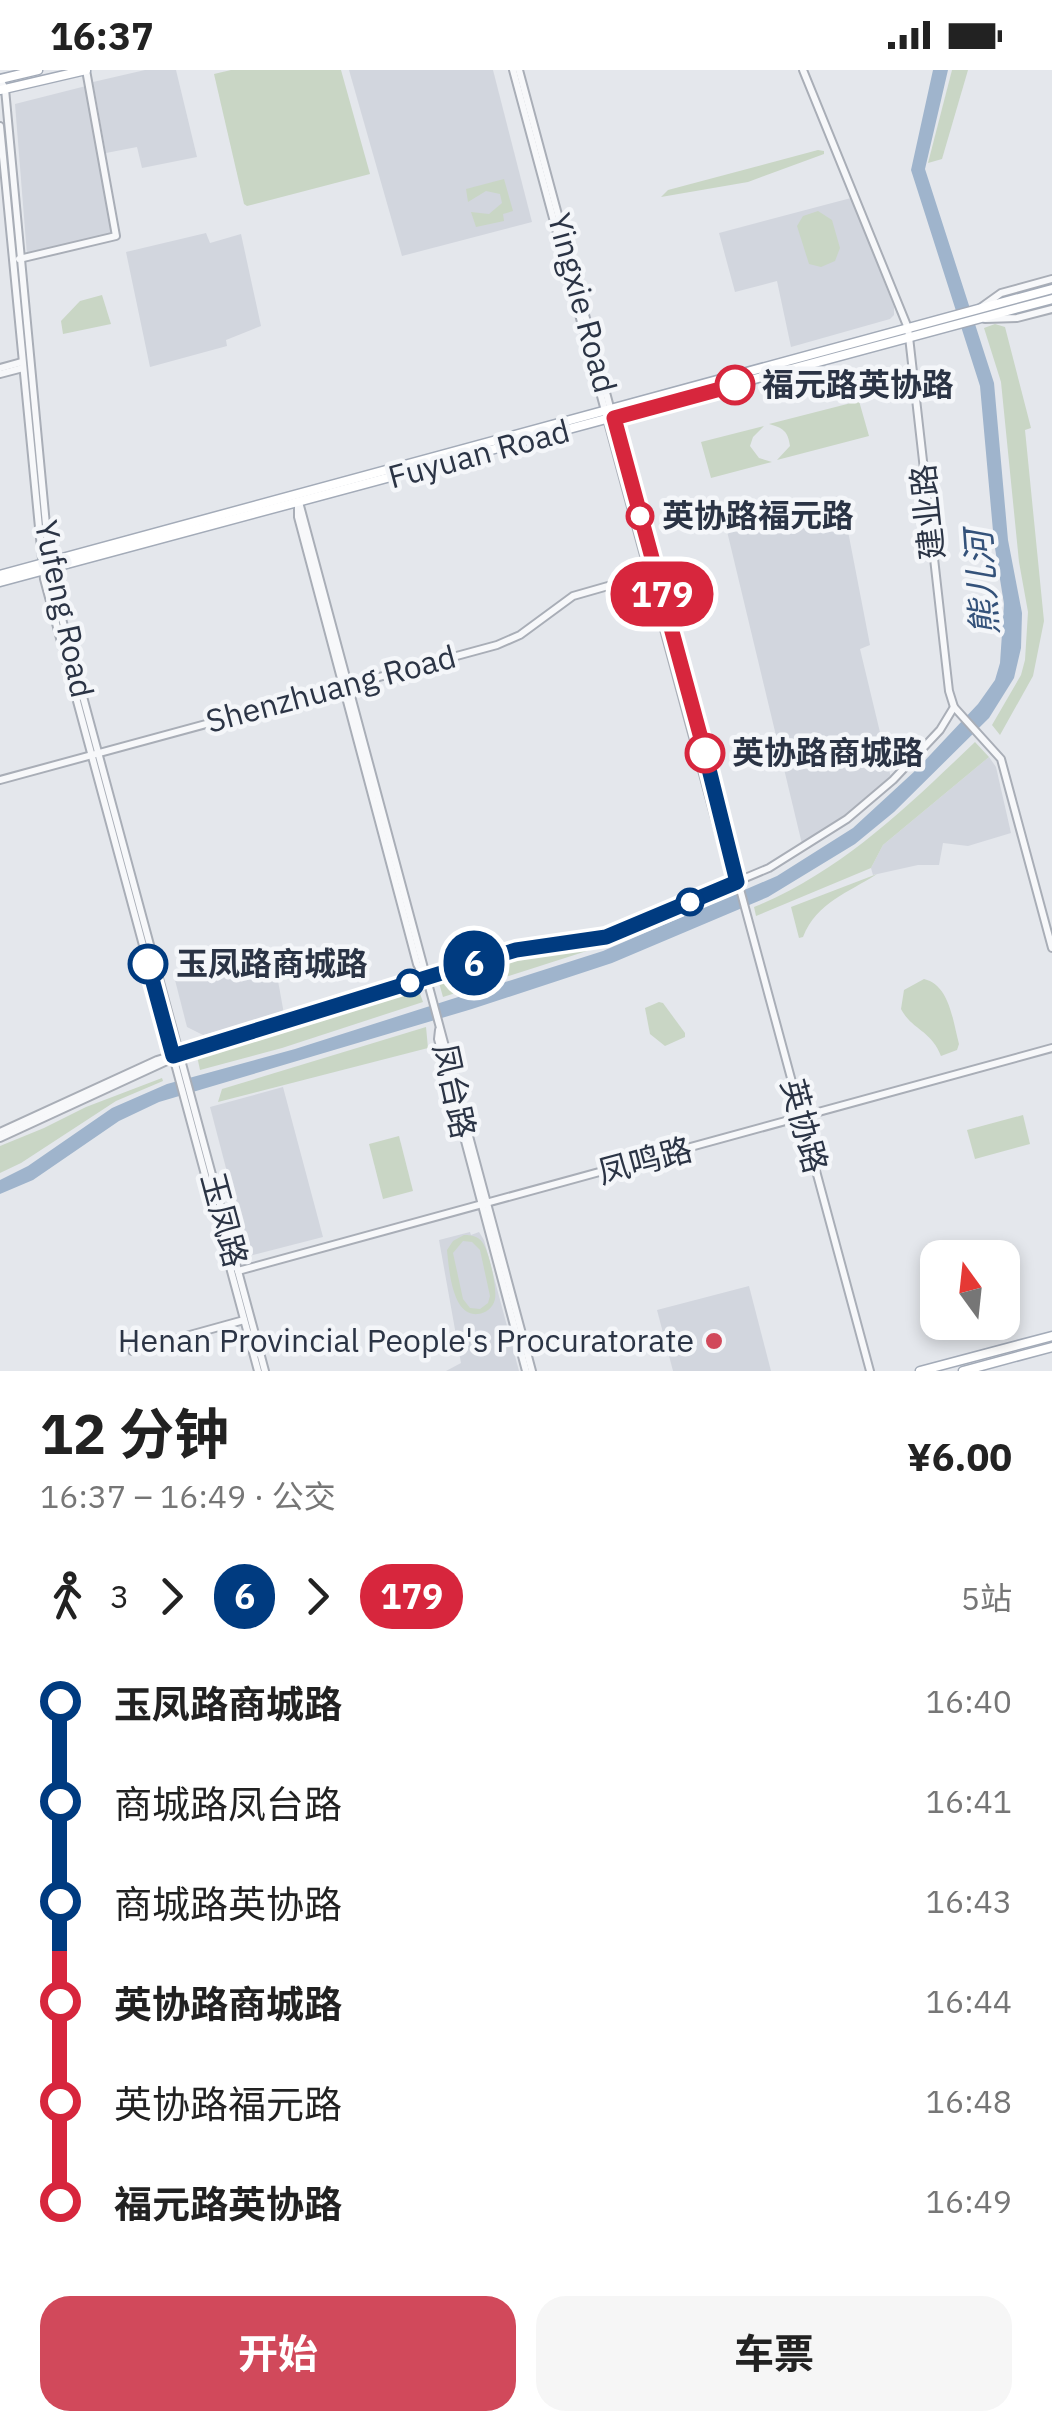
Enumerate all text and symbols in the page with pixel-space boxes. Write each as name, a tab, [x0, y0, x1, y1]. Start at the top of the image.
text: 16:37	[50, 11, 154, 60]
street label: Yingxie Road	[539, 208, 627, 397]
place label: 福元路英协路	[762, 363, 954, 405]
marker: 福元路英协路	[716, 366, 754, 404]
street label: Fuyuan Road	[384, 409, 574, 497]
street label: 建业路	[901, 462, 953, 562]
place label: 英协路福元路	[662, 494, 854, 536]
marker: 英协路福元路	[627, 503, 653, 529]
street label: Yufeng Road	[26, 516, 104, 701]
water label: 熊儿河	[954, 523, 1008, 637]
line badge: 179	[604, 562, 720, 626]
text: 179	[630, 571, 694, 617]
street label: Shenzhuang Road	[201, 634, 460, 742]
place label: 英协路商城路	[732, 731, 924, 773]
marker: 英协路商城路	[686, 734, 724, 772]
unlabelled marker	[677, 889, 703, 915]
line badge: 6	[442, 930, 506, 996]
text: 6	[463, 940, 485, 986]
place label: 玉凤路商城路	[176, 942, 368, 984]
marker: 玉凤路商城路	[129, 945, 167, 983]
unlabelled marker	[397, 970, 423, 996]
street label: 凤台路	[424, 1039, 486, 1142]
street label: 英协路	[772, 1074, 838, 1178]
street label: 凤鸣路	[593, 1127, 697, 1193]
street label: 玉凤路	[192, 1168, 258, 1272]
north arrow	[920, 1240, 1020, 1340]
map controls	[920, 1240, 1020, 1340]
place label: Henan Provincial People's Procuratorate	[118, 1319, 694, 1361]
marker: Henan Provincial People's Procuratorate	[703, 1330, 725, 1352]
text: 12 分钟	[40, 1398, 229, 1469]
text: ¥6.00	[907, 1432, 1012, 1481]
text: 16:37 – 16:49 · 公交	[40, 1475, 336, 1517]
icon: walk	[40, 1569, 95, 1624]
icon: forward	[144, 1569, 199, 1624]
icon: forward	[290, 1569, 345, 1624]
text: 6	[234, 1573, 255, 1619]
text: 179	[380, 1573, 443, 1619]
text: 3	[110, 1575, 129, 1617]
text: 5站	[961, 1577, 1012, 1619]
text: 玉凤路商城路	[114, 1679, 342, 1728]
text: 16:40	[926, 1680, 1012, 1722]
text: 商城路凤台路	[114, 1779, 342, 1828]
text: 16:41	[926, 1780, 1012, 1822]
text: 商城路英协路	[114, 1879, 342, 1928]
text: 16:43	[926, 1880, 1012, 1922]
text: 英协路商城路	[114, 1979, 342, 2028]
text: 16:44	[926, 1980, 1012, 2022]
text: 英协路福元路	[114, 2079, 342, 2128]
text: 16:48	[926, 2080, 1012, 2122]
text: 福元路英协路	[114, 2179, 342, 2228]
text: 16:49	[926, 2180, 1012, 2222]
button: 开始	[40, 2296, 516, 2411]
button: 车票	[536, 2296, 1012, 2411]

